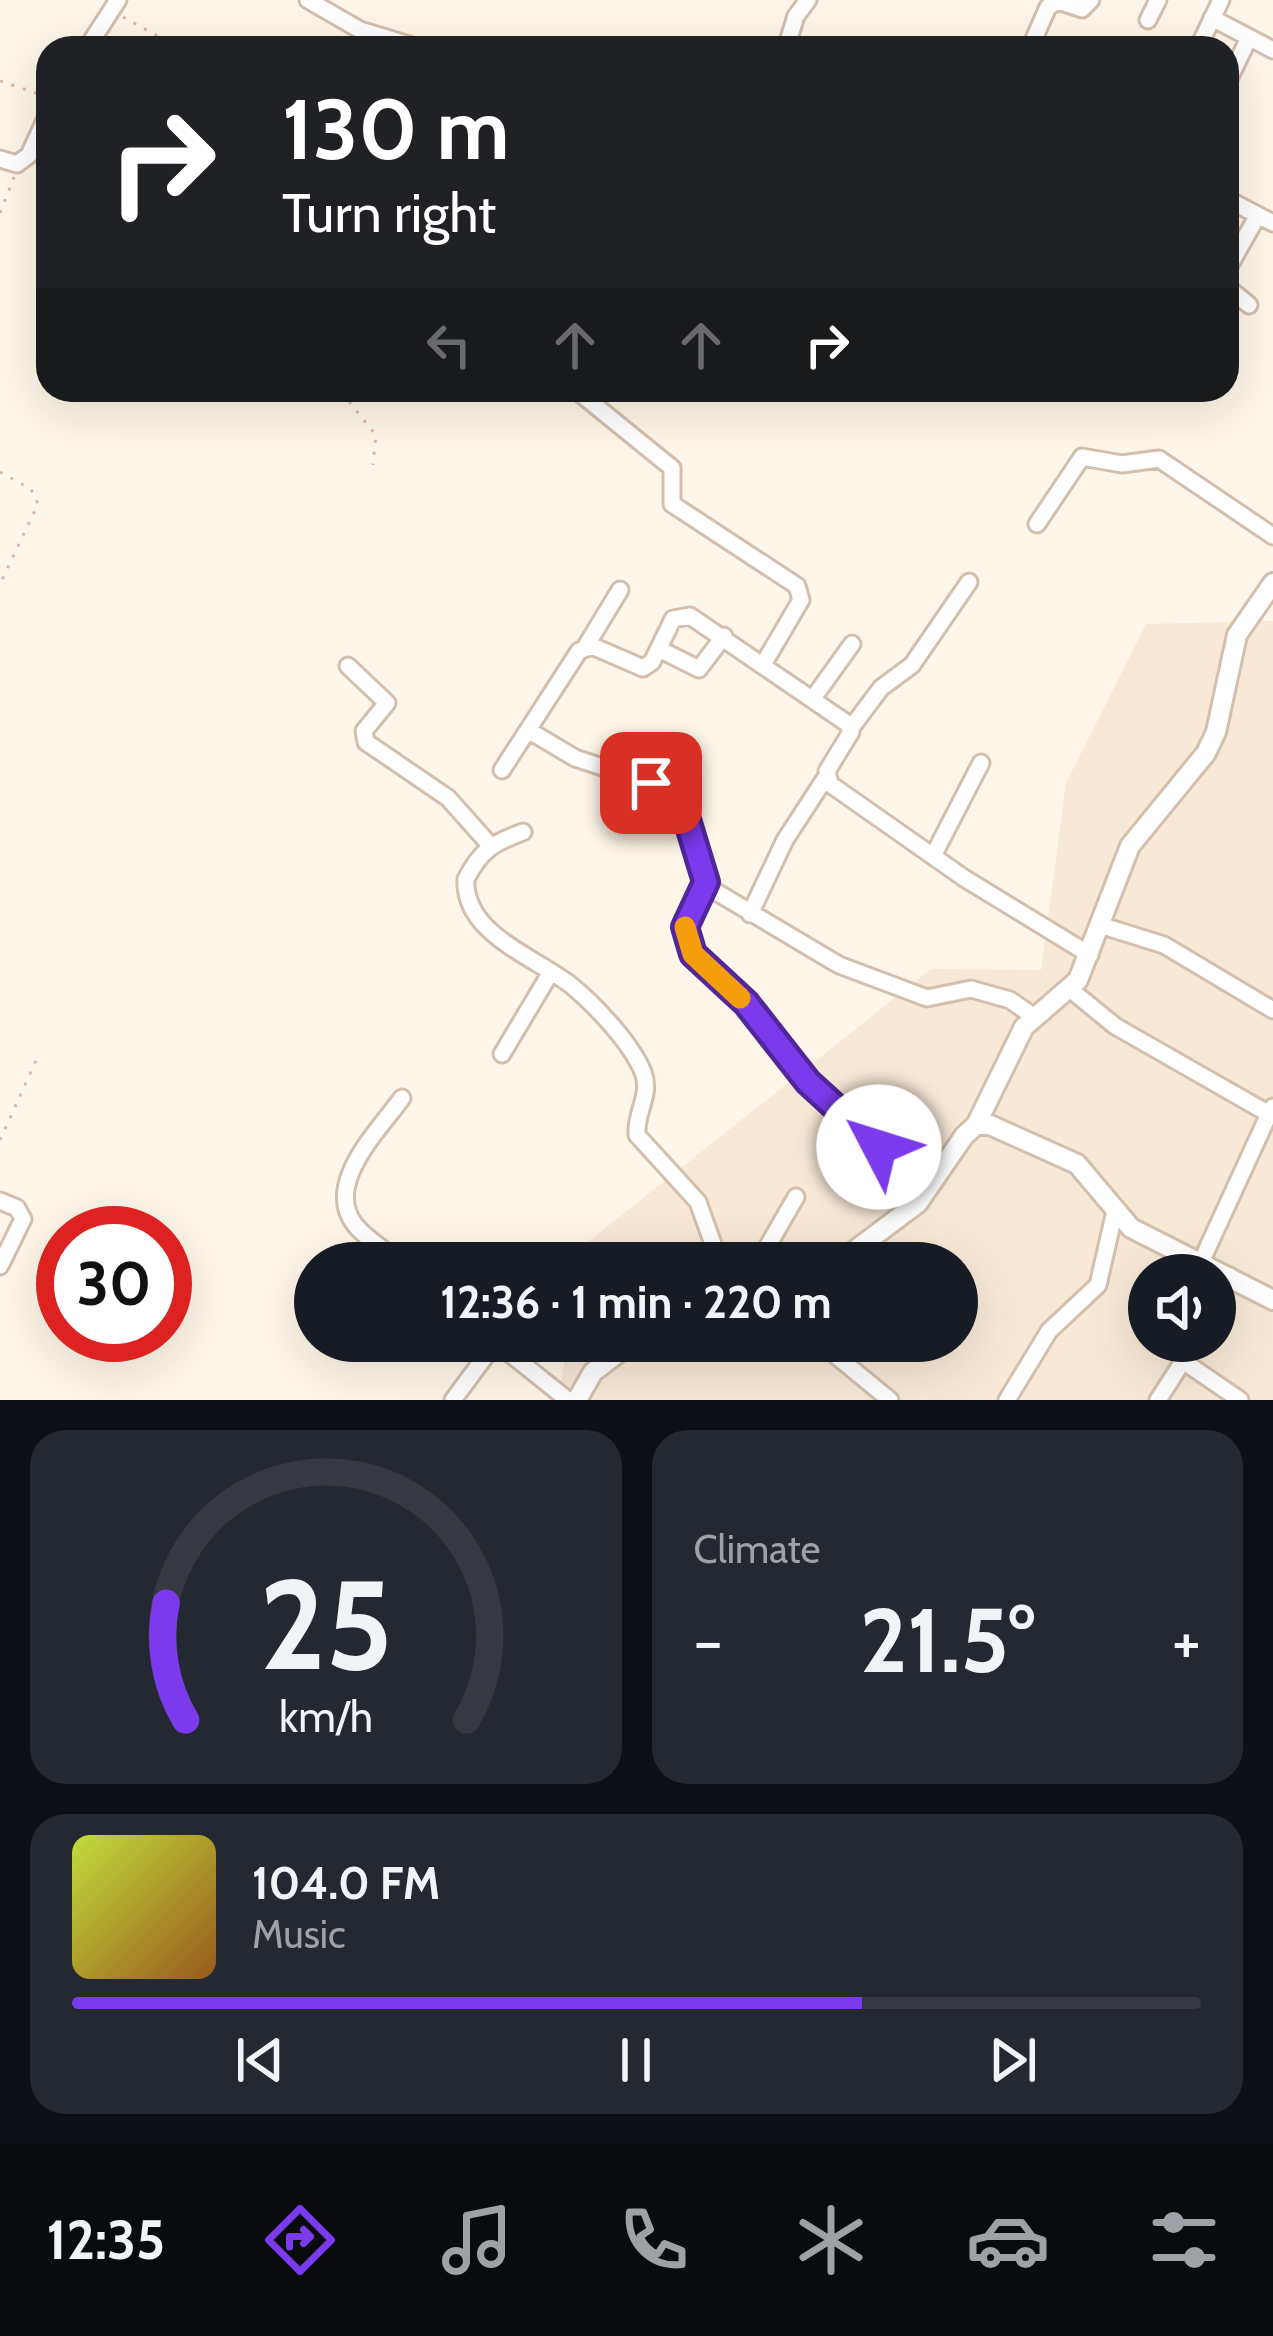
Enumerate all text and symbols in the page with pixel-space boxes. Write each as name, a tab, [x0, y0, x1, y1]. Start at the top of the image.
text: 130 m	[282, 78, 509, 180]
icon: right	[84, 84, 240, 240]
text: Turn right	[282, 180, 496, 246]
icon: left	[416, 312, 482, 378]
icon: ahead	[542, 312, 608, 378]
icon: ahead	[668, 312, 734, 378]
icon: right	[794, 312, 860, 378]
pin	[600, 732, 702, 834]
icon: arrive	[618, 750, 684, 816]
position arrow	[816, 1084, 942, 1210]
speed limit sign: 30	[36, 1206, 192, 1362]
map controls	[1128, 1254, 1236, 1362]
button: sound	[1128, 1254, 1236, 1362]
text: 12:36 · 1 min · 220 m	[440, 1275, 832, 1329]
text: Climate	[694, 1525, 820, 1573]
text: 25	[259, 1549, 392, 1700]
text: 21.5°	[860, 1585, 1035, 1695]
text: −	[694, 1600, 723, 1681]
text: +	[1172, 1600, 1201, 1681]
text: km/h	[279, 1691, 373, 1743]
text: 104.0 FM	[252, 1856, 440, 1910]
text: Music	[252, 1910, 346, 1958]
icon: previous	[227, 2027, 293, 2093]
icon: pause	[603, 2027, 669, 2093]
icon: next	[980, 2027, 1046, 2093]
icon: directions	[258, 2198, 342, 2282]
icon: music	[435, 2198, 519, 2282]
icon: phone	[612, 2198, 696, 2282]
icon: climate	[789, 2198, 873, 2282]
icon: car	[966, 2198, 1050, 2282]
icon: filters	[1142, 2198, 1226, 2282]
text: 12:35	[46, 2207, 165, 2273]

